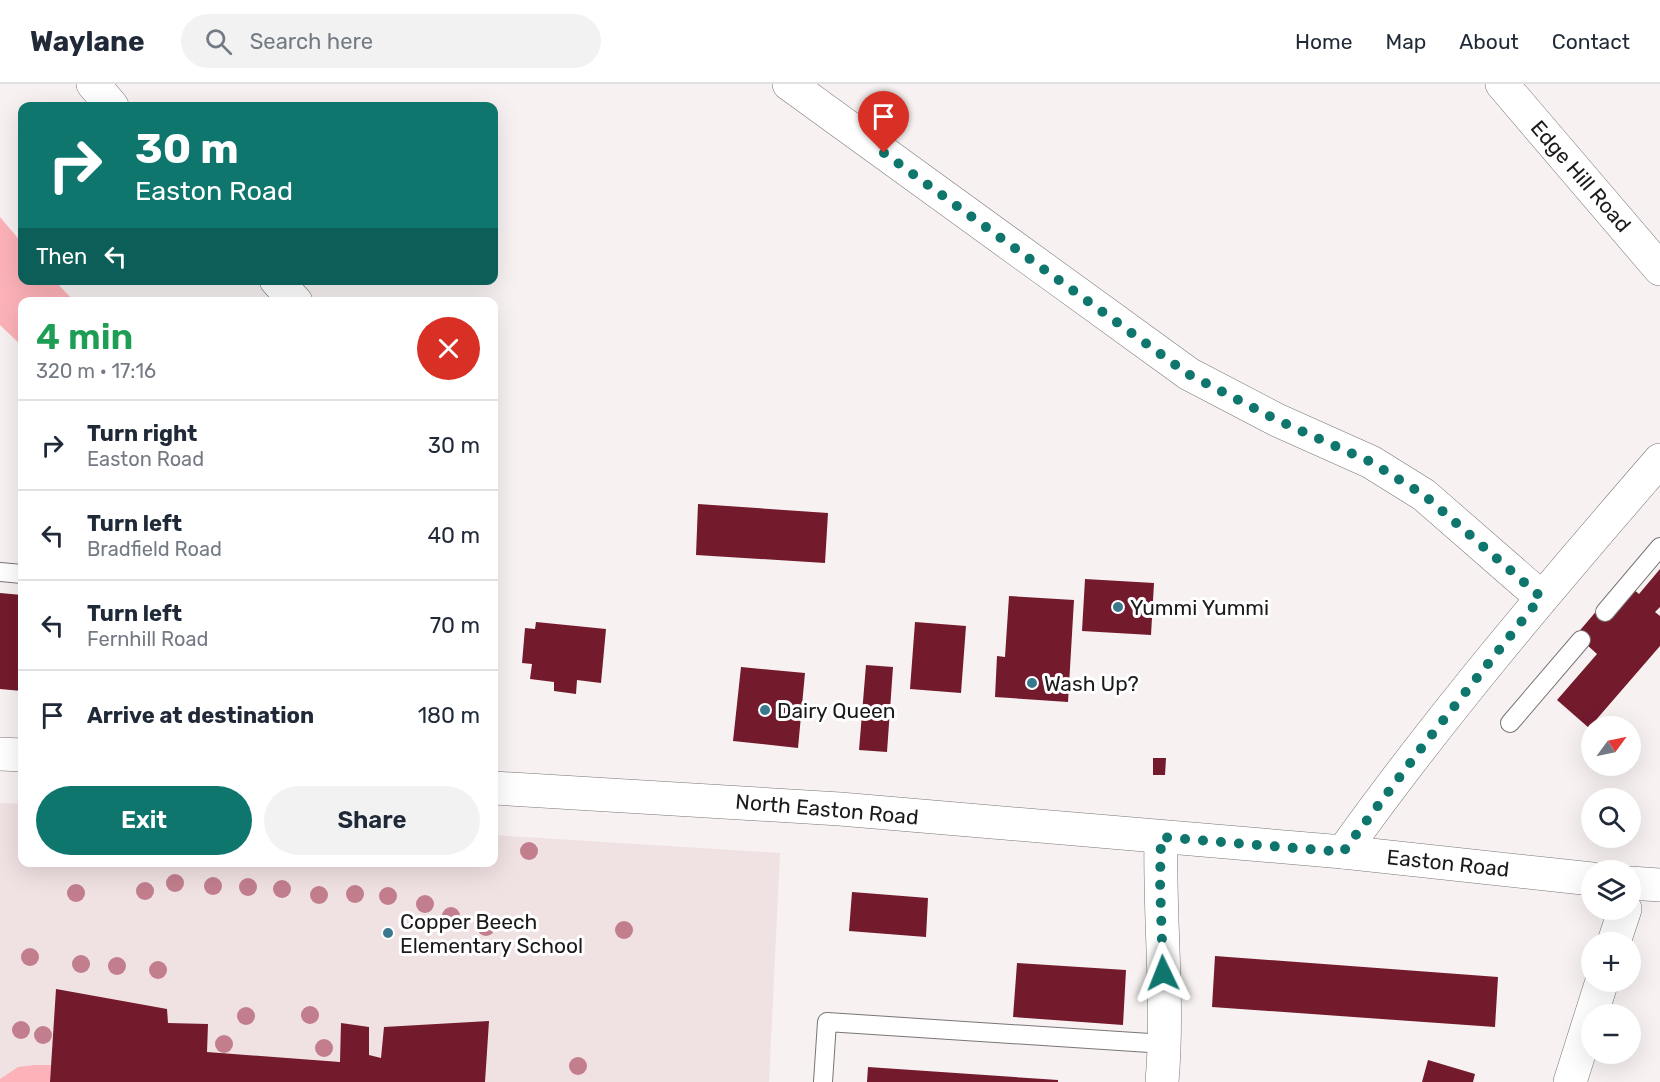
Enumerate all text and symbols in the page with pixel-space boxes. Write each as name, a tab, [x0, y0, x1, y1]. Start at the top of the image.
search box	[181, 14, 601, 68]
text: Waylane	[30, 25, 145, 58]
icon: search	[202, 25, 235, 58]
text: Search here	[250, 28, 373, 55]
text: Home	[1295, 29, 1352, 54]
text: Map	[1385, 29, 1426, 54]
text: About	[1459, 29, 1519, 54]
text: Contact	[1552, 29, 1630, 54]
pin	[858, 91, 909, 153]
icon: arrive	[867, 100, 900, 133]
street label: Edge Hill Road	[1526, 115, 1636, 237]
text: 30 m	[135, 124, 239, 174]
icon: right	[36, 126, 114, 204]
text: Easton Road	[135, 175, 293, 207]
icon: left	[99, 240, 132, 273]
text: Then	[36, 243, 87, 270]
text: 4 min	[36, 315, 133, 358]
button: close	[417, 317, 480, 380]
text: 320 m · 17:16	[36, 359, 156, 383]
text: Turn right	[87, 420, 197, 447]
icon: right	[36, 429, 69, 462]
text: 30 m	[428, 432, 480, 459]
text: Easton Road	[87, 447, 204, 471]
text: Turn left	[87, 510, 182, 537]
icon: left	[36, 519, 69, 552]
text: 40 m	[427, 522, 480, 549]
text: Bradfield Road	[87, 537, 222, 561]
place label: Yummi Yummi	[1130, 595, 1269, 620]
text: Turn left	[87, 600, 182, 627]
marker: Yummi Yummi	[1111, 600, 1125, 614]
icon: left	[36, 609, 69, 642]
text: 70 m	[430, 612, 480, 639]
text: Fernhill Road	[87, 627, 208, 651]
place label: Wash Up?	[1044, 671, 1139, 696]
marker: Wash Up?	[1025, 676, 1039, 690]
place label: Dairy Queen	[777, 698, 895, 723]
icon: arrive	[36, 699, 69, 732]
text: Arrive at destination	[87, 702, 314, 729]
text: 180 m	[418, 702, 480, 729]
marker: Dairy Queen	[758, 703, 772, 717]
north arrow	[1581, 716, 1641, 776]
map controls	[1581, 716, 1641, 1064]
button: Exit	[36, 786, 252, 855]
button: Share	[264, 786, 480, 855]
button: search	[1581, 788, 1641, 848]
street label: North Easton Road	[734, 789, 920, 829]
street label: Easton Road	[1386, 844, 1510, 882]
button: layers	[1581, 860, 1641, 920]
place label: Copper Beech Elementary School	[400, 909, 583, 958]
marker: Copper Beech Elementary School	[381, 926, 395, 940]
button: +	[1581, 932, 1641, 992]
position arrow	[1131, 941, 1195, 1005]
button: −	[1581, 1004, 1641, 1064]

